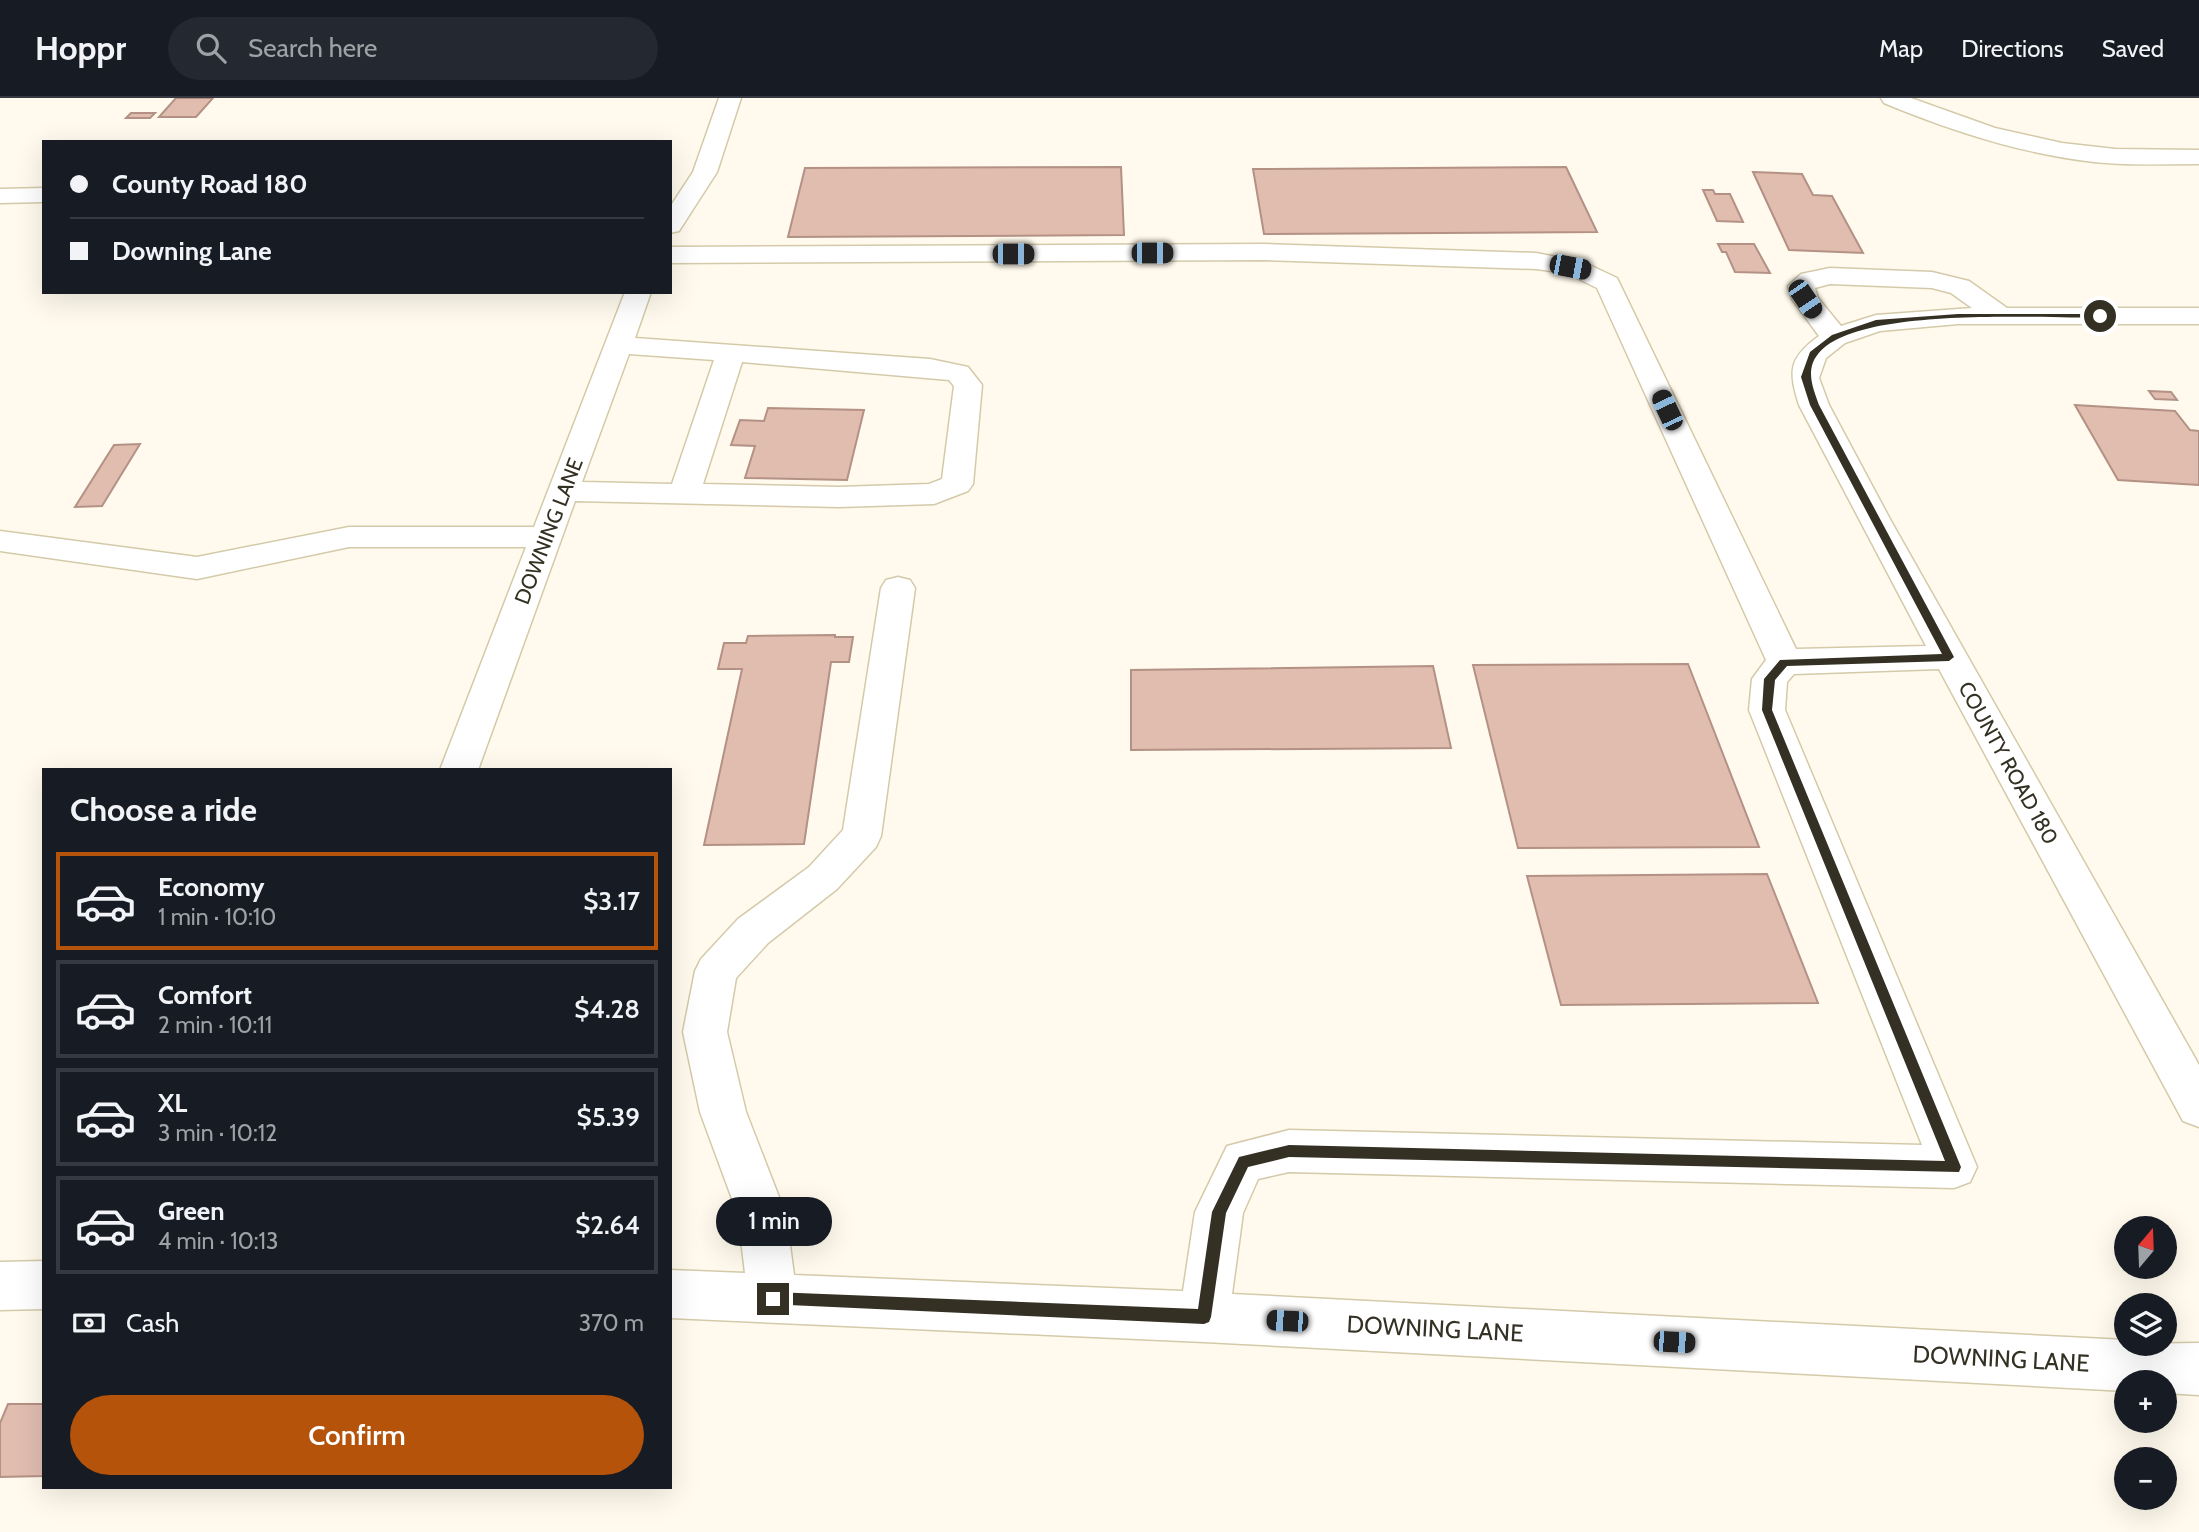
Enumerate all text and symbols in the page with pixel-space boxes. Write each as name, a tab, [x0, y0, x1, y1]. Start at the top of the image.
search box	[168, 17, 658, 80]
text: Hoppr	[35, 28, 126, 68]
icon: search	[192, 29, 230, 67]
text: Search here	[248, 32, 377, 64]
text: Map	[1879, 34, 1923, 63]
text: Directions	[1961, 34, 2064, 63]
text: Saved	[2102, 34, 2164, 63]
text: County Road 180	[112, 168, 308, 200]
text: Downing Lane	[112, 235, 272, 267]
car	[1132, 243, 1174, 264]
car	[993, 244, 1035, 265]
car	[1548, 253, 1593, 281]
car	[1785, 276, 1826, 322]
route start	[2084, 300, 2116, 332]
car	[1649, 387, 1686, 433]
street label: DOWNING LANE	[509, 454, 588, 608]
street label: COUNTY ROAD 180	[1953, 677, 2064, 849]
text: Choose a ride	[70, 790, 257, 829]
icon: car	[74, 870, 137, 933]
text: Economy	[158, 871, 264, 903]
text: $3.17	[583, 885, 640, 917]
text: 1 min · 10:10	[158, 903, 276, 931]
icon: car	[74, 978, 137, 1041]
text: Comfort	[158, 979, 252, 1011]
text: $4.28	[574, 993, 640, 1025]
text: 2 min · 10:11	[158, 1011, 272, 1039]
icon: car	[74, 1086, 137, 1149]
text: XL	[158, 1087, 187, 1119]
text: $5.39	[577, 1101, 640, 1133]
text: 3 min · 10:12	[158, 1119, 277, 1147]
icon: car	[74, 1194, 137, 1257]
text: Green	[158, 1195, 225, 1227]
callout: 1 min	[715, 1198, 831, 1246]
text: 1 min	[748, 1207, 800, 1235]
text: $2.64	[575, 1209, 640, 1241]
north arrow	[2114, 1216, 2177, 1279]
map controls	[2114, 1216, 2177, 1510]
text: 4 min · 10:13	[158, 1227, 278, 1255]
route end	[757, 1283, 789, 1315]
button: layers	[2114, 1293, 2177, 1356]
icon: cash	[70, 1304, 108, 1342]
text: Cash	[126, 1307, 179, 1339]
text: 370 m	[579, 1309, 644, 1337]
car	[1266, 1309, 1309, 1333]
street label: DOWNING LANE	[1346, 1309, 1524, 1348]
car	[1653, 1330, 1696, 1354]
street label: DOWNING LANE	[1912, 1339, 2090, 1378]
button: +	[2114, 1370, 2177, 1433]
button: Confirm	[70, 1395, 644, 1475]
button: −	[2114, 1447, 2177, 1510]

